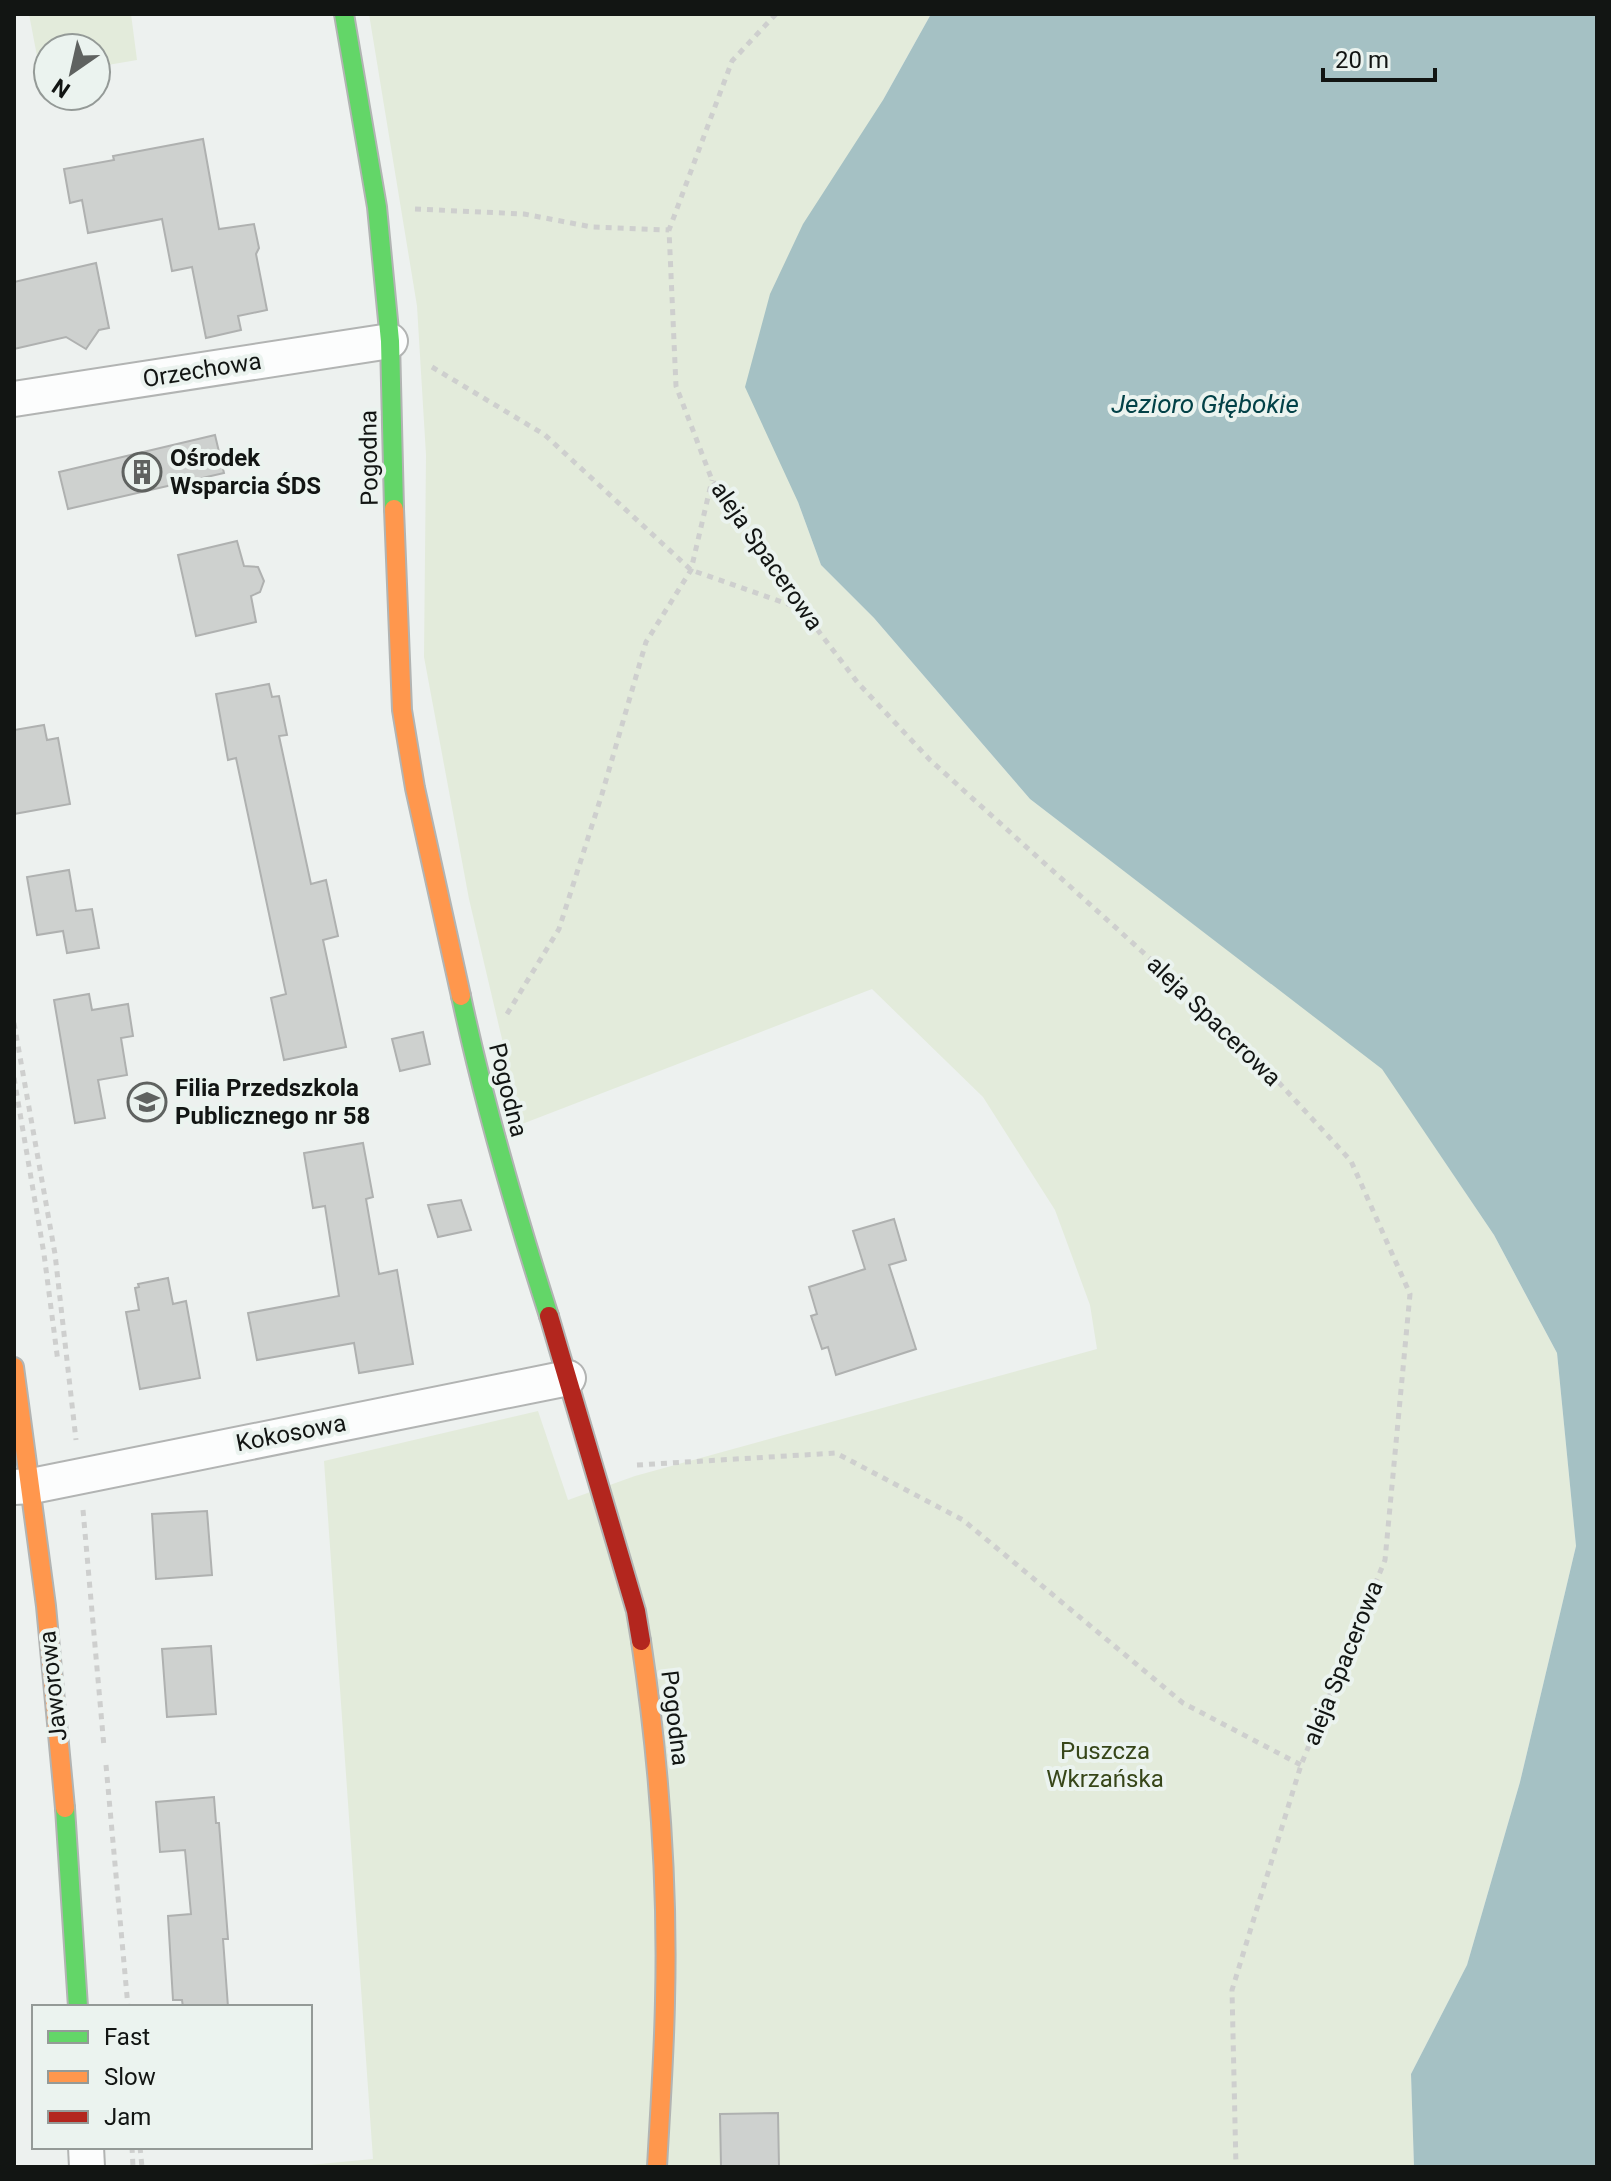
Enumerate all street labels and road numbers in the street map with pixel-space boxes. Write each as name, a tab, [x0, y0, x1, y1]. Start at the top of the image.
street label: Orzechowa	[141, 347, 263, 393]
street label: Pogodna	[354, 410, 384, 506]
street label: aleja Spacerowa	[705, 476, 829, 636]
street label: aleja Spacerowa	[1141, 950, 1287, 1092]
street label: Pogodna	[483, 1040, 533, 1140]
street label: Kokosowa	[234, 1409, 348, 1457]
street label: aleja Spacerowa	[1297, 1577, 1389, 1749]
street label: Jaworowa	[33, 1629, 73, 1743]
street label: Pogodna	[655, 1669, 695, 1767]

